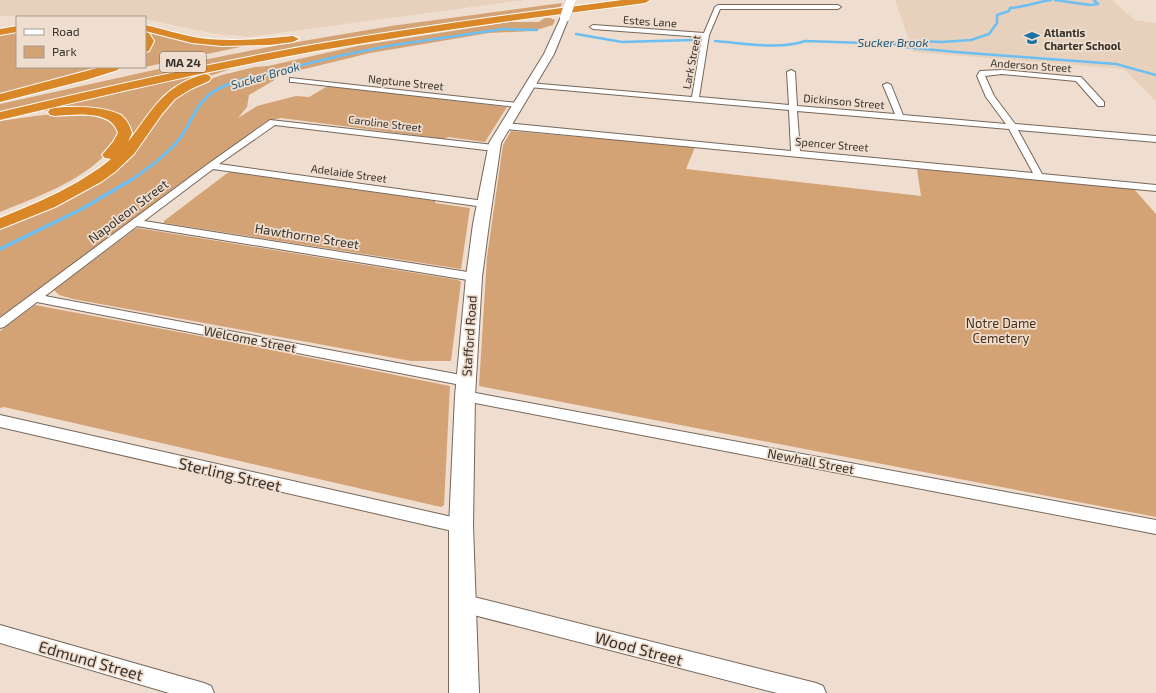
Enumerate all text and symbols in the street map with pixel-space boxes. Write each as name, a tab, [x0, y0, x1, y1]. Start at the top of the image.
street label: Estes Lane	[623, 13, 677, 29]
legend	[16, 16, 146, 68]
text: Road	[52, 24, 80, 38]
place label: Atlantis Charter School	[1044, 26, 1121, 52]
school or university icon: Atlantis Charter School	[1023, 29, 1041, 47]
street label: Lark Street	[679, 34, 703, 90]
water label: Sucker Brook	[857, 35, 929, 49]
text: Park	[52, 44, 77, 58]
road number: MA 24	[160, 52, 206, 72]
street label: Anderson Street	[990, 56, 1072, 74]
water label: Sucker Brook	[229, 58, 301, 92]
street label: Neptune Street	[368, 72, 444, 92]
street label: Dickinson Street	[803, 91, 885, 111]
street label: Caroline Street	[347, 112, 423, 134]
street label: Spencer Street	[795, 134, 869, 154]
street label: Adelaide Street	[310, 161, 388, 185]
street label: Napoleon Street	[85, 176, 171, 246]
street label: Hawthorne Street	[254, 220, 360, 252]
street label: Stafford Road	[458, 295, 480, 377]
park label: Notre Dame Cemetery	[966, 315, 1036, 346]
street label: Welcome Street	[202, 322, 298, 356]
street label: Newhall Street	[766, 445, 856, 477]
street label: Sterling Street	[177, 453, 283, 495]
street label: Wood Street	[593, 627, 685, 669]
street label: Edmund Street	[37, 636, 145, 684]

